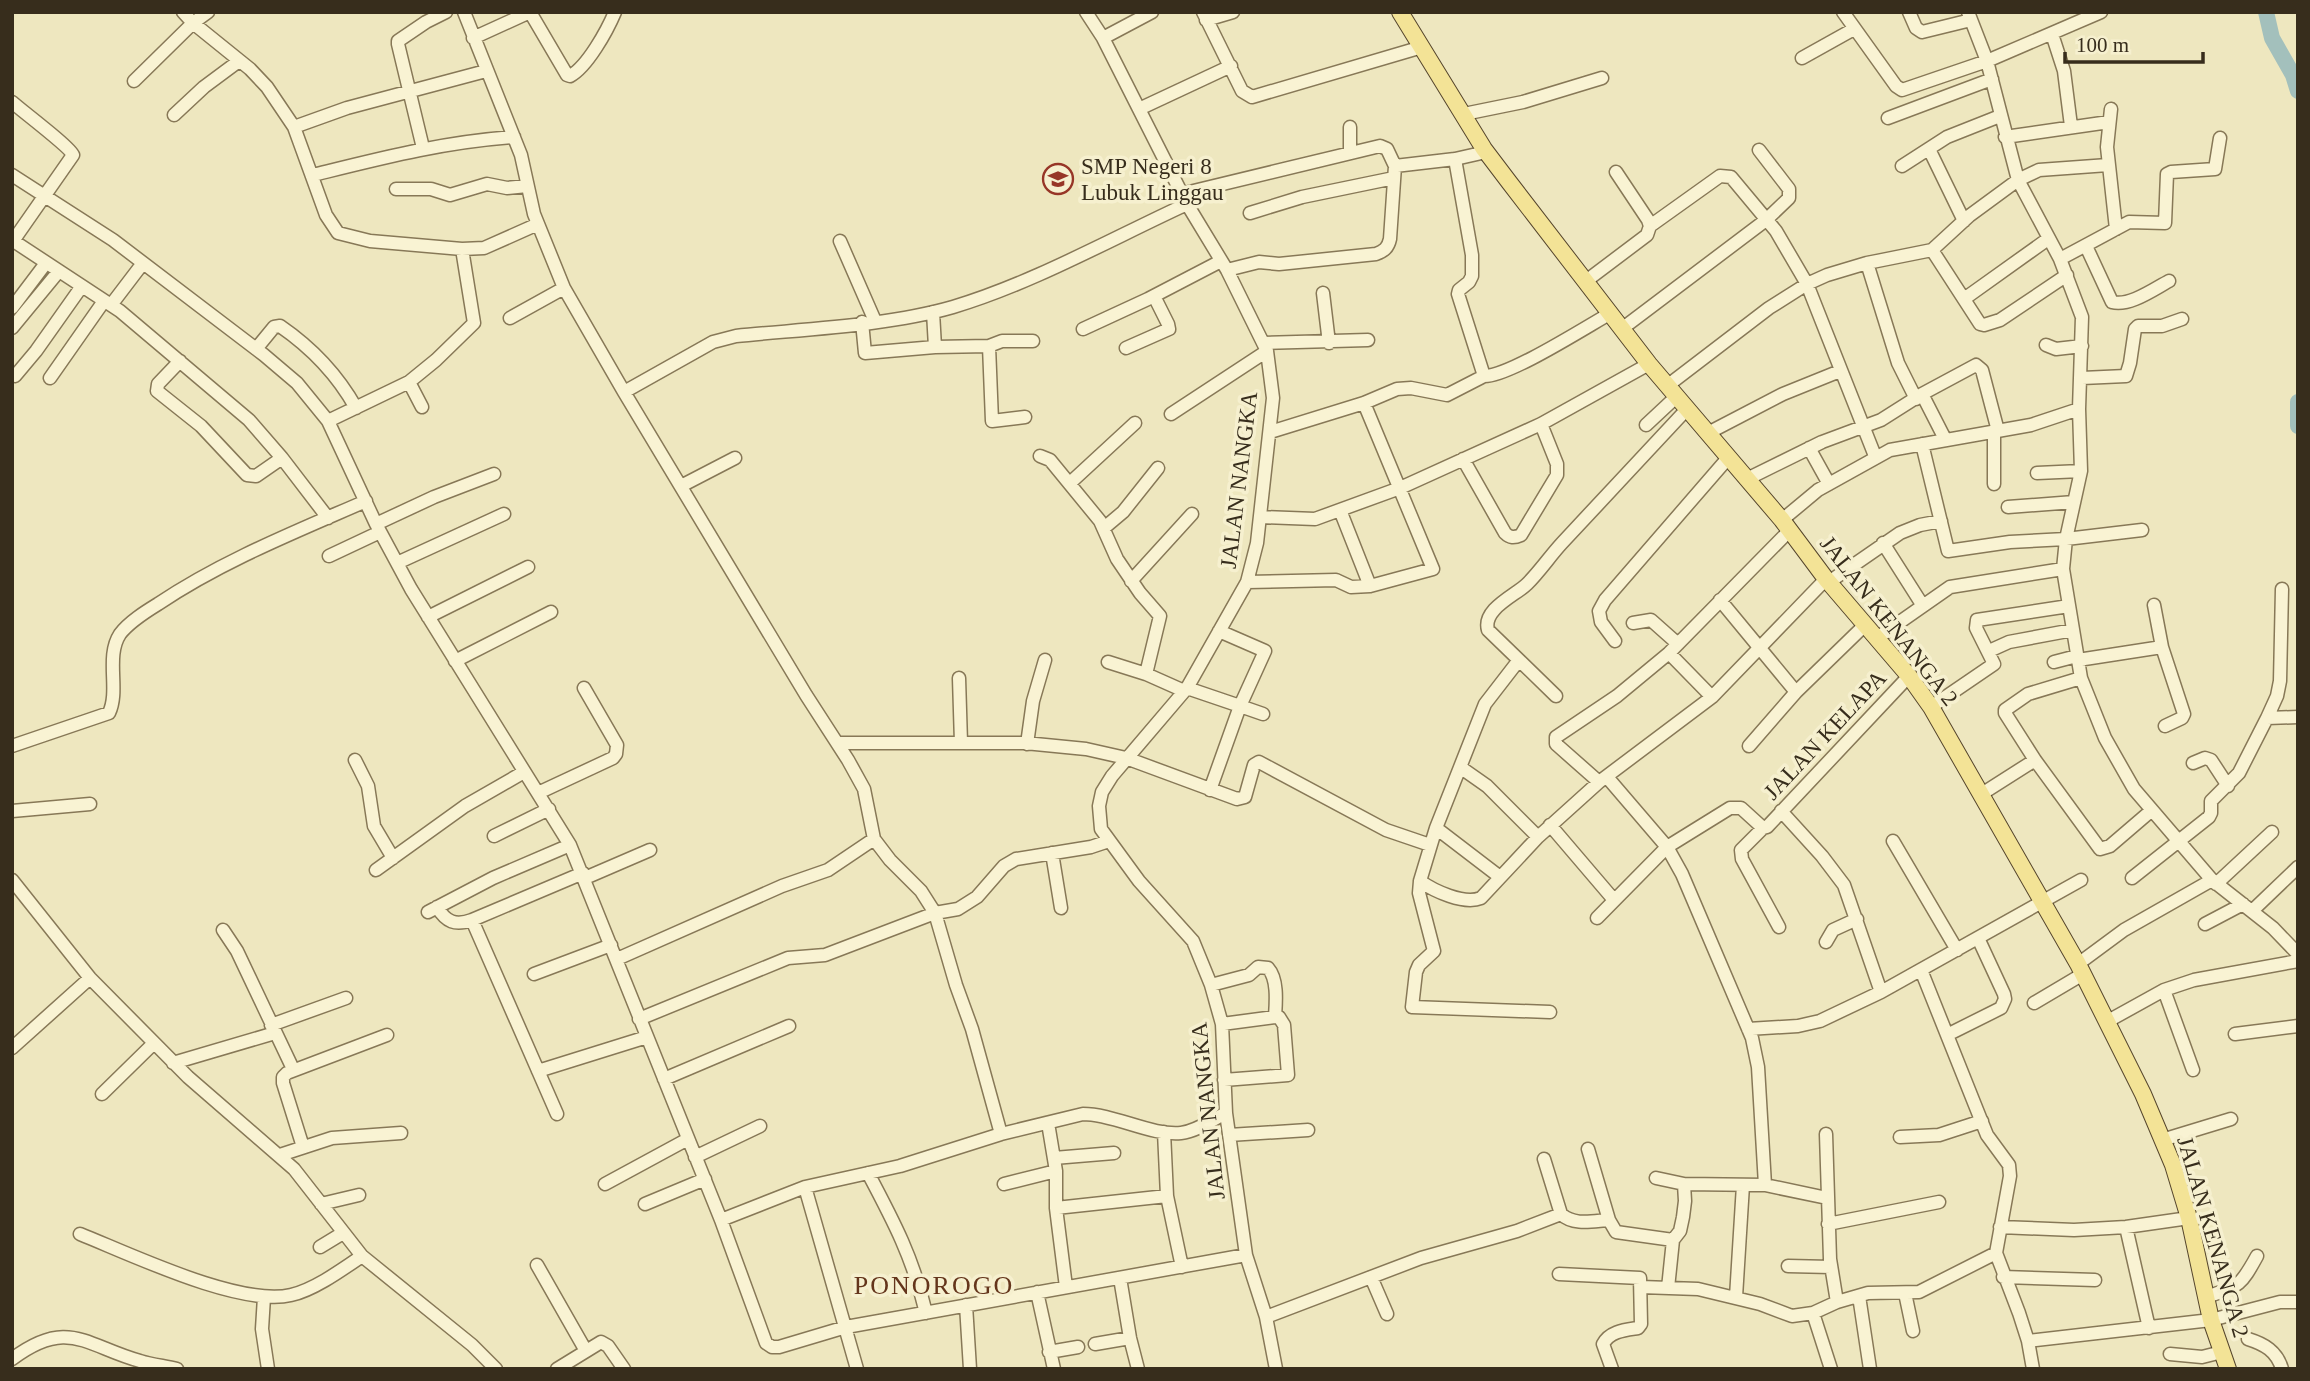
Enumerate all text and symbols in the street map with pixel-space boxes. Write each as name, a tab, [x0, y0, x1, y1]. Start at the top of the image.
scale bar	[2065, 21, 2203, 65]
text: 100 m	[2076, 33, 2129, 57]
place label: SMP Negeri 8 Lubuk Linggau	[1081, 154, 1224, 205]
school or university icon: SMP Negeri 8 Lubuk Linggau	[1041, 162, 1075, 196]
street label: JALAN NANGKA	[1216, 390, 1262, 570]
street label: JALAN KENANGA 2	[1815, 531, 1963, 711]
street label: JALAN KELAPA	[1759, 665, 1891, 805]
street label: JALAN NANGKA	[1186, 1021, 1230, 1201]
street label: JALAN KENANGA 2	[2172, 1133, 2254, 1341]
district label: PONOROGO	[854, 1271, 1014, 1300]

